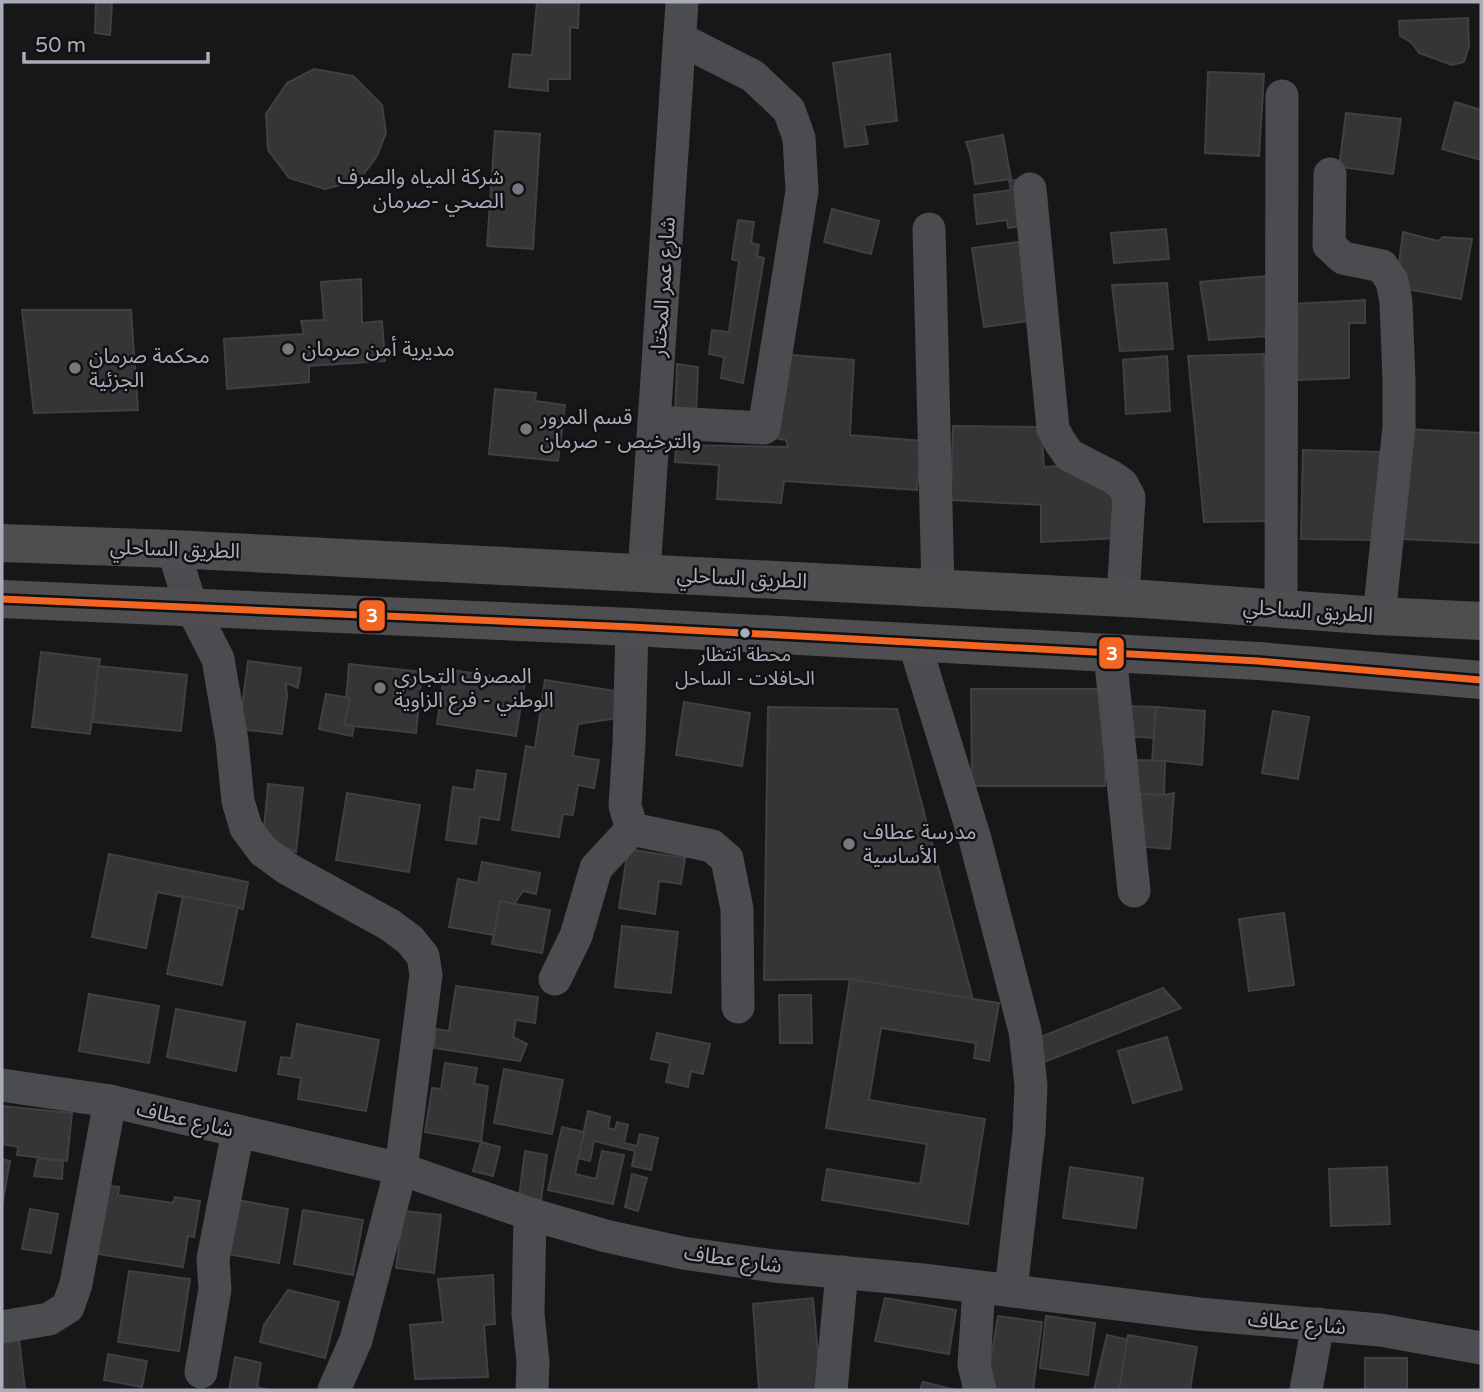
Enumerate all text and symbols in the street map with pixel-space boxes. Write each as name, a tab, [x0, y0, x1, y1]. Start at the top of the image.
scale bar	[24, 21, 208, 65]
text: 50 m	[35, 33, 86, 58]
place label: شركة المياه والصرف الصحي -صرمان	[337, 165, 504, 217]
marker: شركة المياه والصرف الصحي -صرمان	[510, 181, 526, 197]
street label: شارع عمر المختار	[646, 216, 683, 359]
place label: مديرية أمن صرمان	[302, 336, 455, 362]
marker: مديرية أمن صرمان	[280, 341, 296, 357]
place label: محكمة صرمان الجزئية	[89, 344, 210, 393]
marker: محكمة صرمان الجزئية	[67, 360, 83, 376]
place label: قسم المرور والترخيص - صرمان	[539, 405, 701, 454]
marker: قسم المرور والترخيص - صرمان	[518, 421, 534, 437]
street label: الطريق الساحلي	[109, 535, 241, 567]
street label: الطريق الساحلي	[676, 563, 808, 597]
street label: الطريق الساحلي	[1242, 594, 1374, 631]
line badge: 3	[358, 599, 386, 632]
text: 3	[366, 605, 378, 627]
marker: محطة انتظار الحافلات - الساحل	[738, 626, 752, 640]
line badge: 3	[1098, 636, 1125, 670]
text: 3	[1106, 643, 1118, 665]
place label: محطة انتظار الحافلات - الساحل	[675, 644, 815, 690]
place label: المصرف التجاري الوطني - فرع الزاوية	[394, 664, 554, 716]
marker: المصرف التجاري الوطني - فرع الزاوية	[372, 680, 388, 696]
place label: مدرسة عطاف الأساسية	[863, 820, 977, 869]
marker: مدرسة عطاف الأساسية	[841, 836, 857, 852]
street label: شارع عطاف	[134, 1096, 236, 1145]
street label: شارع عطاف	[682, 1240, 784, 1281]
street label: شارع عطاف	[1247, 1307, 1347, 1342]

